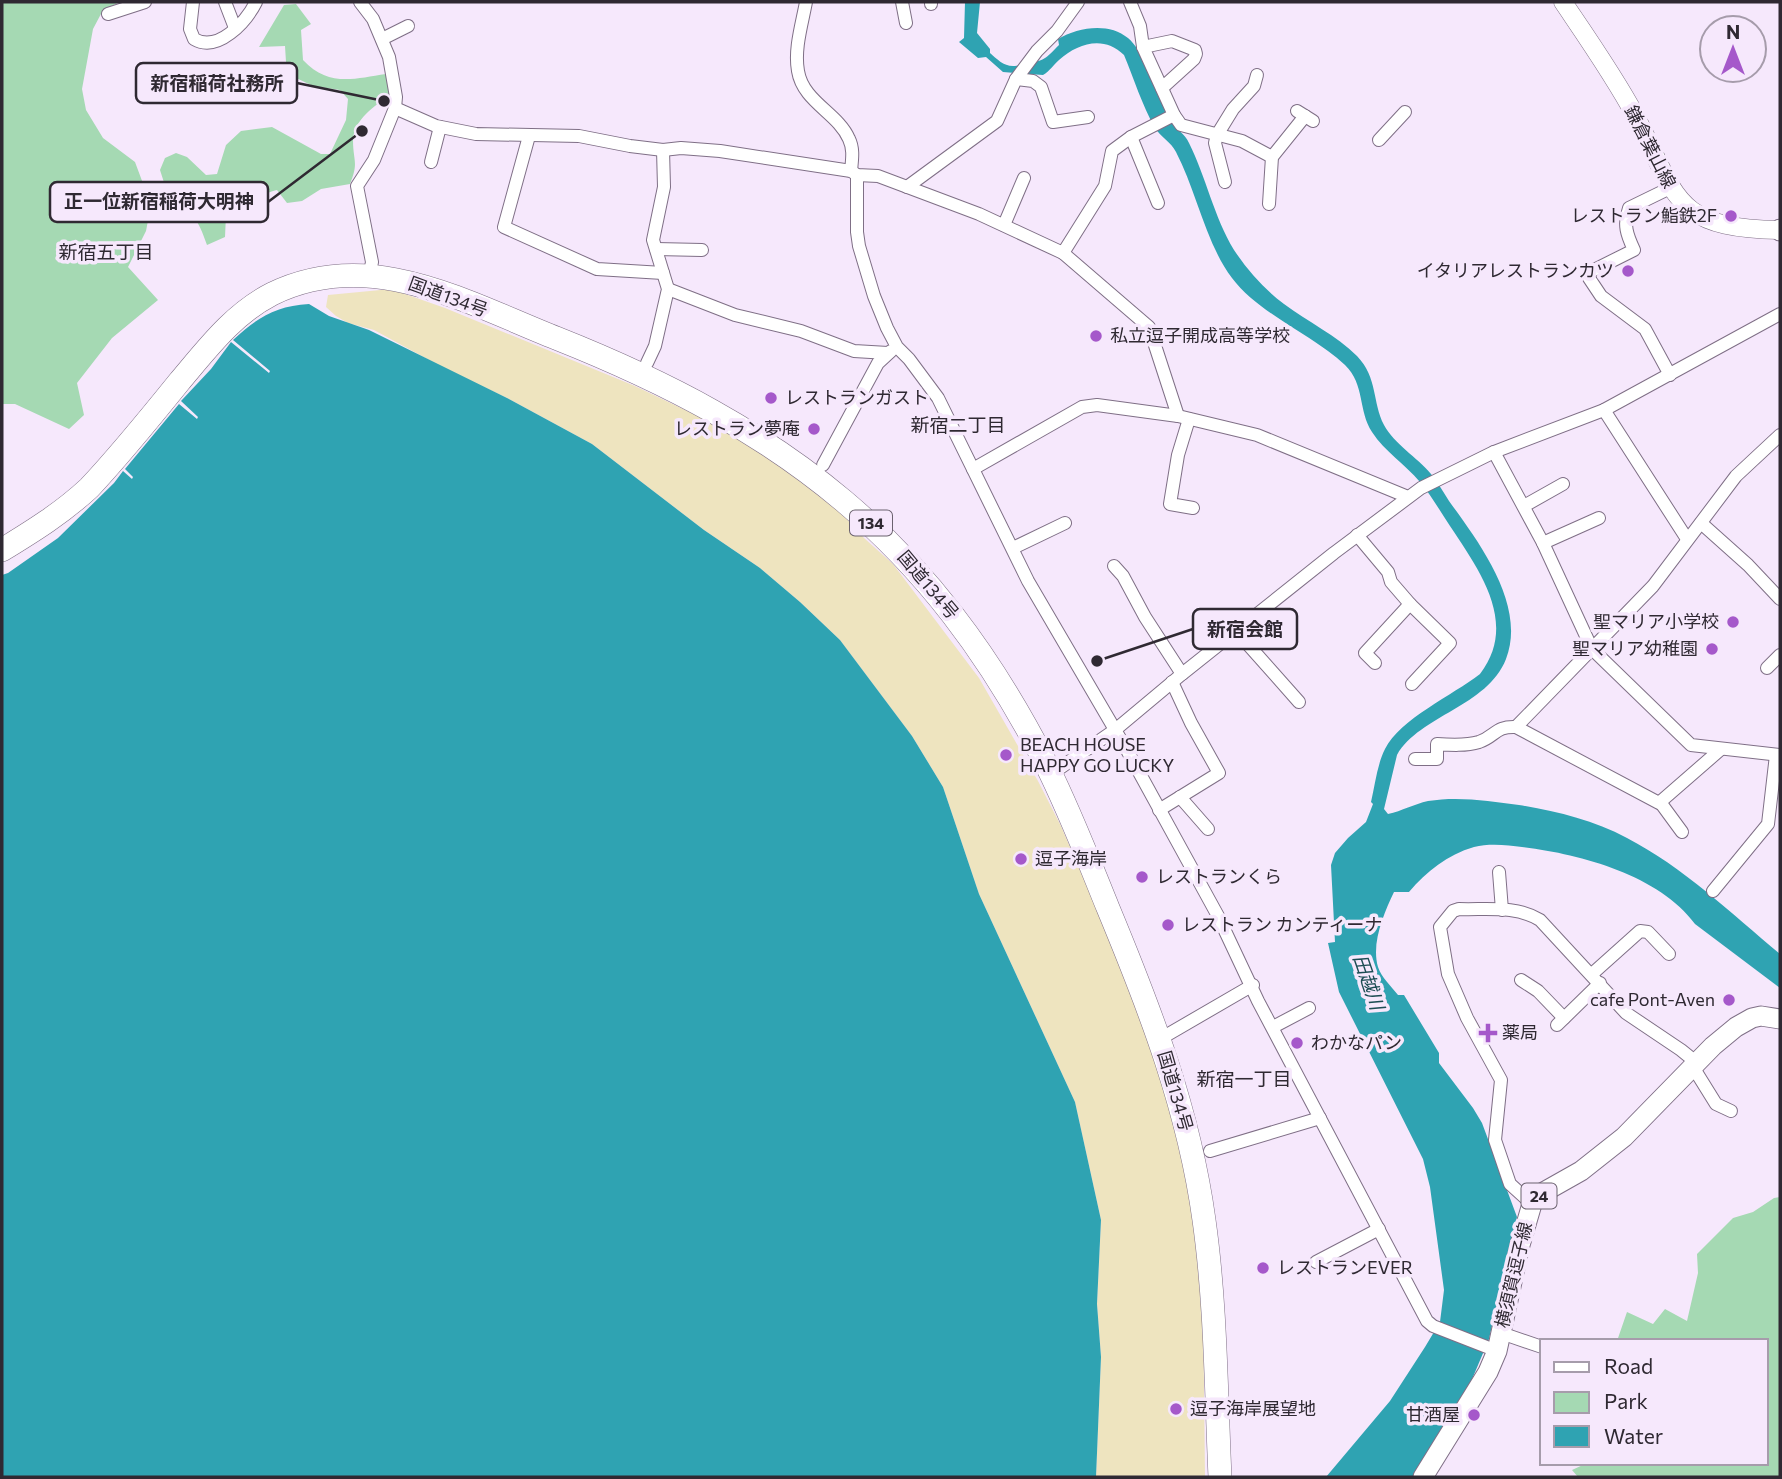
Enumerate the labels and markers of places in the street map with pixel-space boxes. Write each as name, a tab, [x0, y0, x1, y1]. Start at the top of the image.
callout: 新宿稲荷社務所	[136, 63, 297, 103]
callout: 正一位新宿稲荷大明神	[50, 182, 268, 222]
place label: レストラン鮨鉄2F	[1571, 204, 1717, 226]
marker: レストラン鮨鉄2F	[1723, 208, 1739, 224]
place label: イタリアレストランカツ	[1417, 259, 1614, 281]
marker: イタリアレストランカツ	[1620, 263, 1636, 279]
place label: 私立逗子開成高等学校	[1110, 324, 1290, 346]
marker: 私立逗子開成高等学校	[1088, 328, 1104, 344]
place label: レストランガスト	[785, 386, 929, 408]
marker: レストランガスト	[763, 390, 779, 406]
place label: レストラン夢庵	[674, 417, 800, 439]
marker: レストラン夢庵	[806, 421, 822, 437]
callout: 新宿会館	[1193, 609, 1297, 649]
place label: 聖マリア小学校	[1593, 610, 1719, 632]
marker: 聖マリア小学校	[1725, 614, 1741, 630]
place label: 聖マリア幼稚園	[1572, 637, 1698, 659]
marker: 聖マリア幼稚園	[1704, 641, 1720, 657]
place label: BEACH HOUSE HAPPY GO LUCKY	[1020, 733, 1174, 776]
marker: BEACH HOUSE HAPPY GO LUCKY	[998, 747, 1014, 763]
place label: 逗子海岸	[1035, 847, 1107, 869]
marker: 逗子海岸	[1013, 851, 1029, 867]
place label: レストランくら	[1156, 865, 1282, 887]
marker: レストランくら	[1134, 869, 1150, 885]
place label: レストラン カンティーナ	[1182, 913, 1382, 935]
marker: レストラン カンティーナ	[1160, 917, 1176, 933]
place label: cafe Pont-Aven	[1590, 988, 1715, 1010]
marker: cafe Pont-Aven	[1721, 992, 1737, 1008]
place label: 薬局	[1502, 1021, 1538, 1043]
marker: 薬局	[1480, 1025, 1496, 1041]
place label: わかなパン	[1311, 1031, 1402, 1053]
marker: わかなパン	[1289, 1035, 1305, 1051]
place label: レストランEVER	[1277, 1256, 1413, 1278]
marker: レストランEVER	[1255, 1260, 1271, 1276]
place label: 逗子海岸展望地	[1190, 1397, 1316, 1419]
marker: 逗子海岸展望地	[1168, 1401, 1184, 1417]
place label: 甘酒屋	[1406, 1403, 1460, 1425]
marker: 甘酒屋	[1466, 1407, 1482, 1423]

